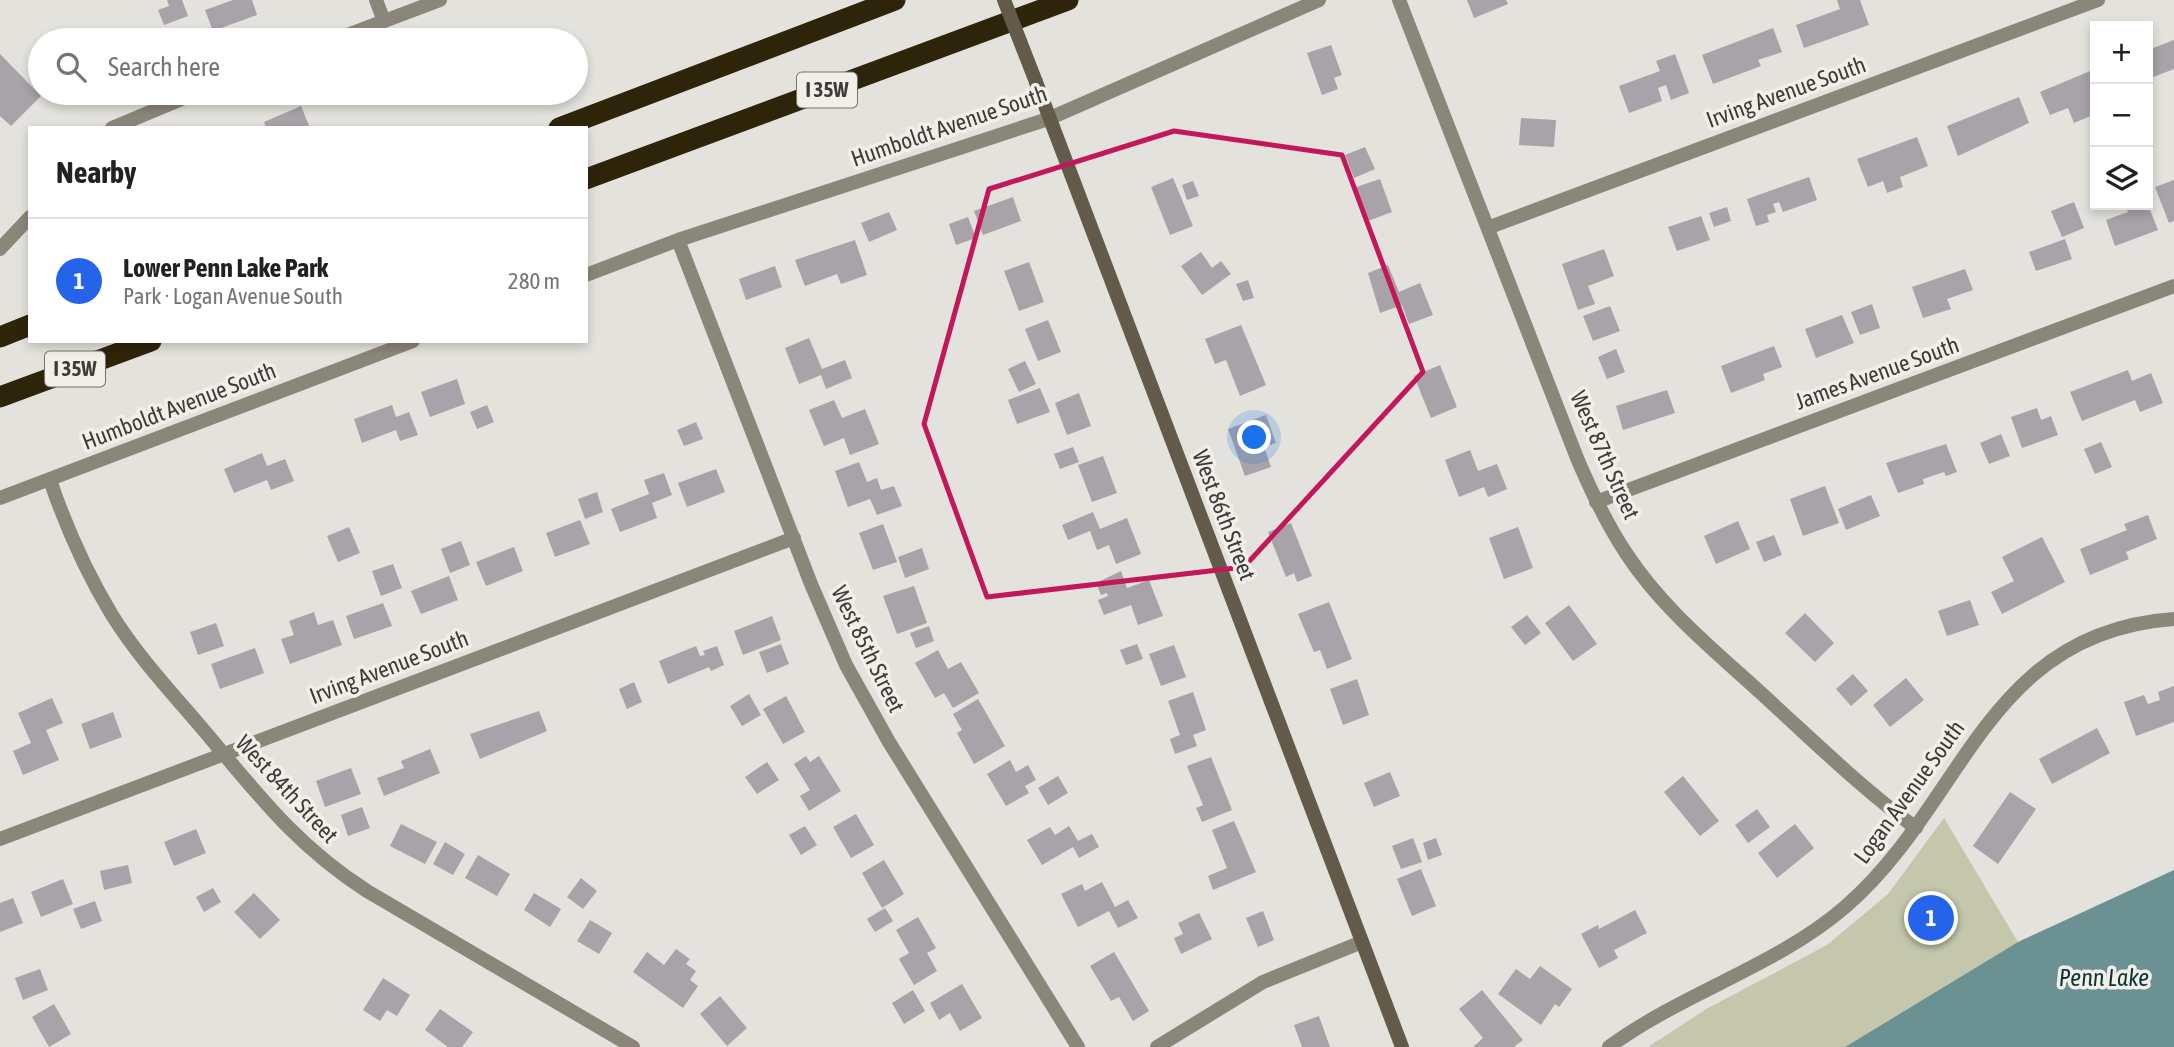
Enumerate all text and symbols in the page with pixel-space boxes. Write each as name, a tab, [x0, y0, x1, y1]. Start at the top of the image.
map controls	[2090, 21, 2153, 210]
button: +	[2090, 21, 2153, 84]
search box	[28, 28, 588, 105]
icon: search	[52, 48, 90, 86]
street label: Irving Avenue South	[1703, 51, 1869, 133]
text: Search here	[108, 52, 220, 82]
road number: I 35W	[797, 72, 857, 108]
street label: Humboldt Avenue South	[848, 80, 1050, 172]
button: −	[2090, 84, 2153, 147]
button: layers	[2090, 147, 2153, 210]
text: Nearby	[56, 155, 136, 189]
text: Lower Penn Lake Park	[123, 253, 328, 283]
text: 1	[74, 268, 84, 294]
text: 280 m	[508, 268, 560, 294]
text: Park · Logan Avenue South	[123, 283, 343, 309]
street label: James Avenue South	[1791, 331, 1963, 415]
road number: I 35W	[45, 352, 105, 386]
street label: Humboldt Avenue South	[78, 357, 280, 455]
street label: West 87th Street	[1565, 387, 1645, 523]
your location	[1237, 420, 1271, 454]
street label: West 86th Street	[1187, 446, 1261, 584]
street label: West 85th Street	[826, 582, 910, 716]
street label: Irving Avenue South	[306, 625, 472, 709]
street label: Logan Avenue South	[1848, 715, 1970, 869]
street label: West 84th Street	[231, 730, 343, 848]
pin: 1	[1908, 892, 1954, 944]
water label: Penn Lake	[2059, 964, 2149, 991]

